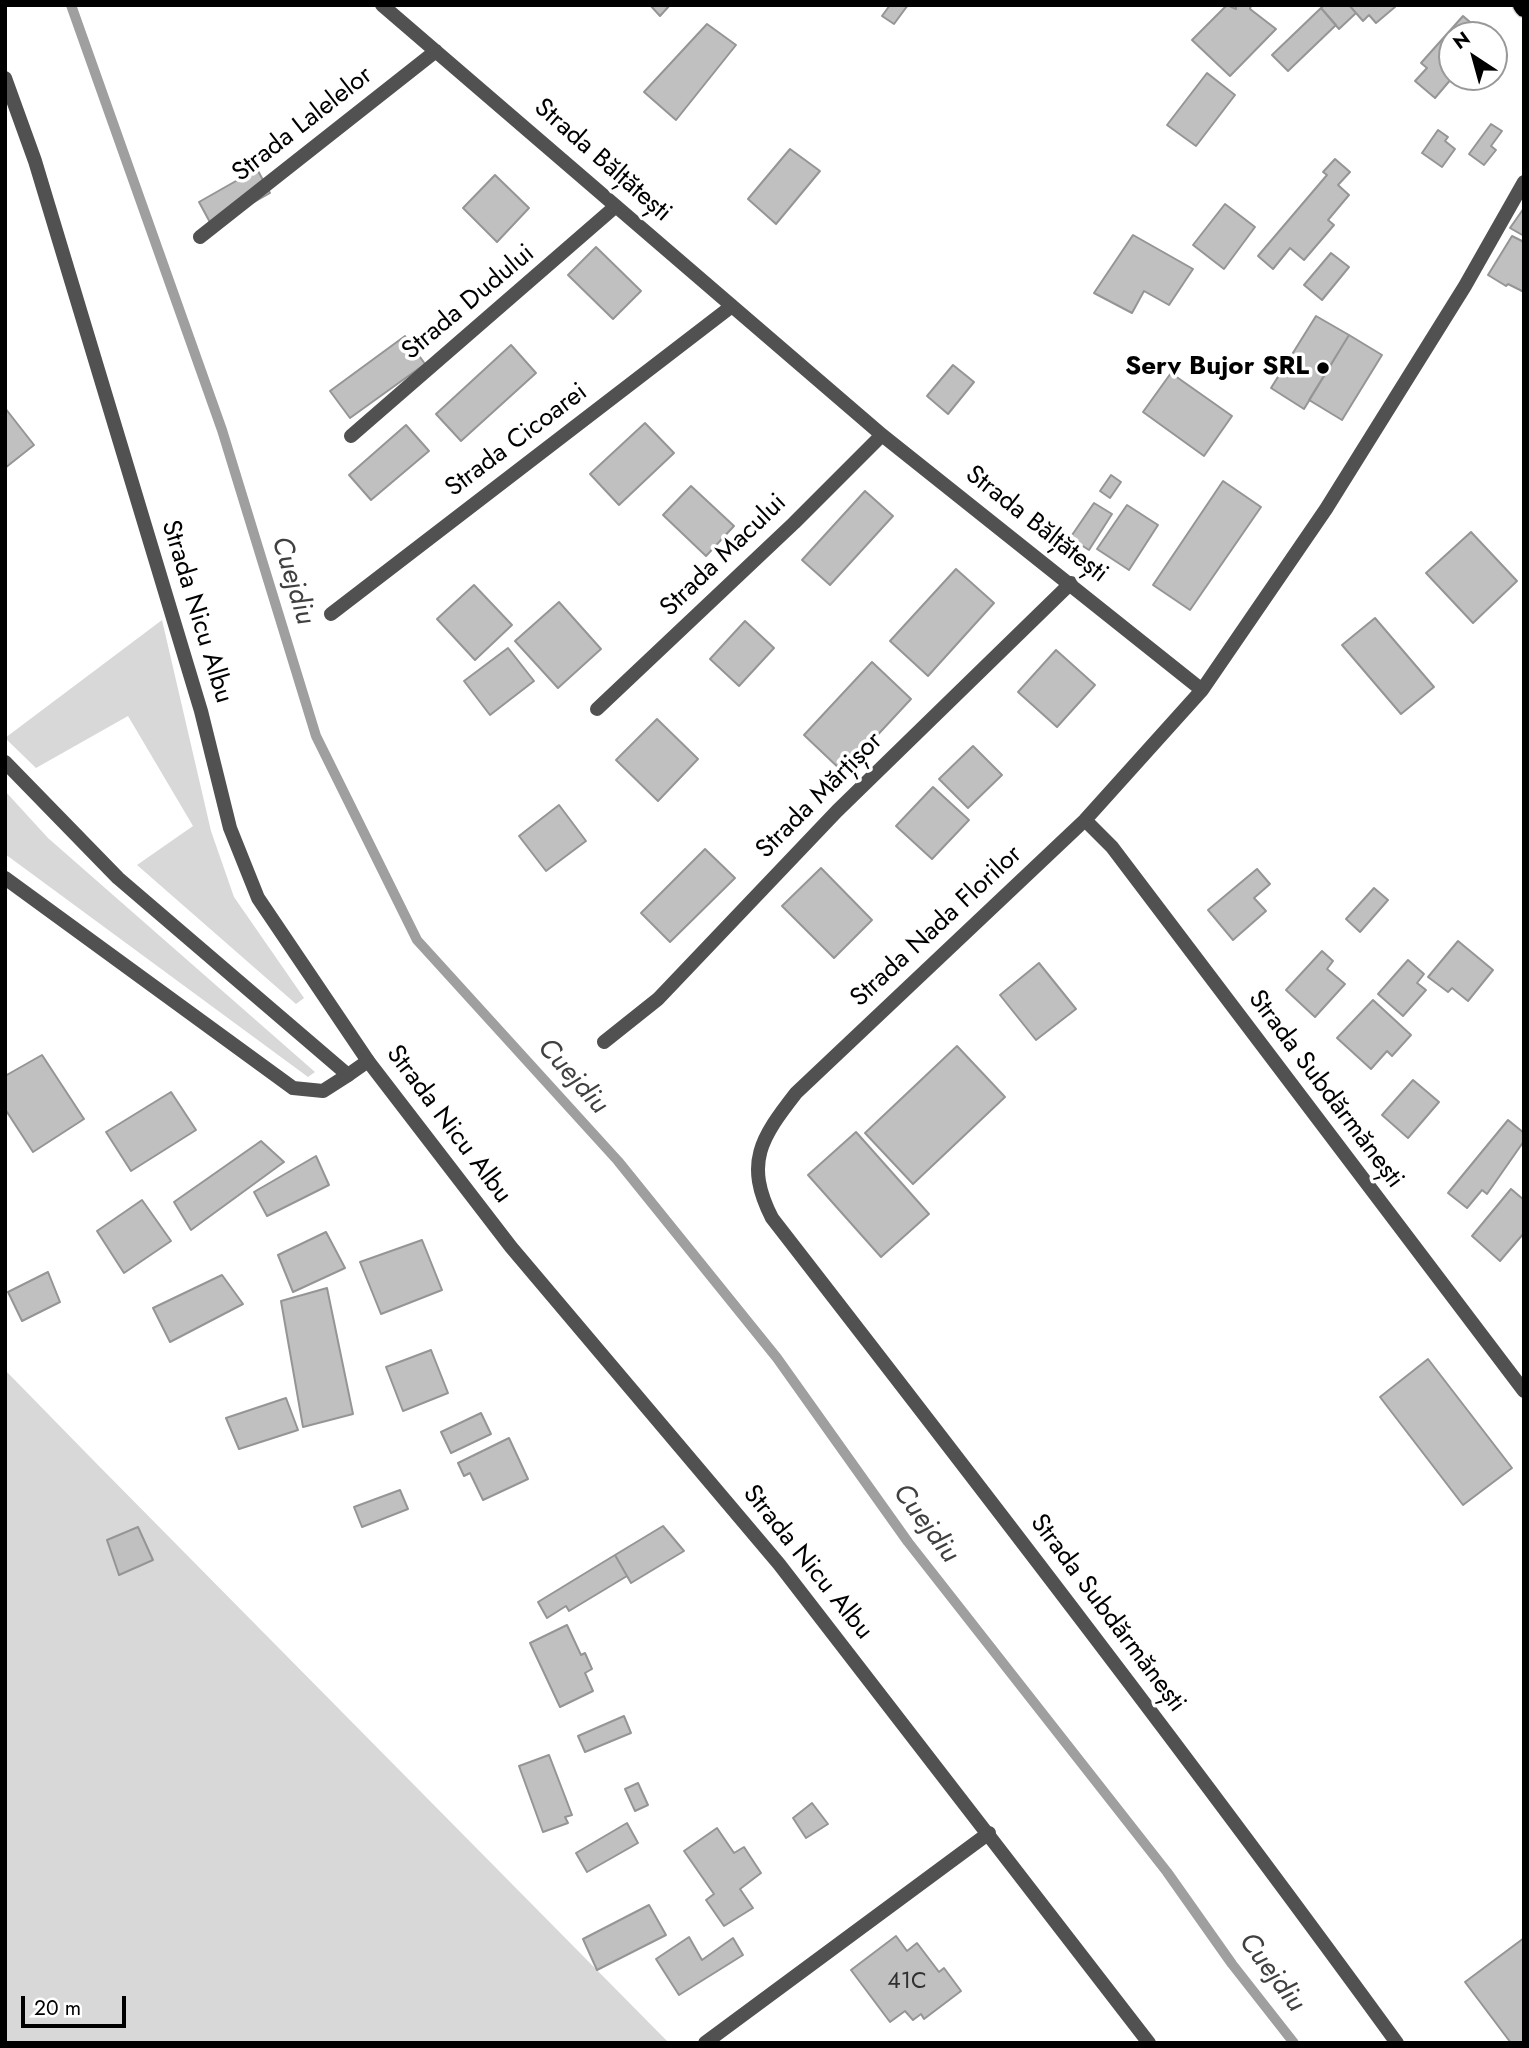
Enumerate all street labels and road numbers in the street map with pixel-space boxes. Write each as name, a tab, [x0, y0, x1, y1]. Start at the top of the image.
street label: Strada Lalelelor	[227, 61, 379, 189]
street label: Strada Bălțătești	[527, 93, 677, 229]
street label: Strada Dudului	[396, 239, 542, 367]
street label: Strada Cicoarei	[440, 378, 594, 504]
street label: Strada Bălțătești	[959, 460, 1113, 590]
street label: Strada Macului	[655, 488, 793, 624]
street label: Strada Nicu Albu	[153, 517, 239, 707]
street label: Strada Mărțișor	[750, 726, 890, 866]
street label: Strada Nada Florilor	[845, 840, 1029, 1014]
street label: Strada Subdărmănești	[1240, 985, 1410, 1195]
street label: Strada Nicu Albu	[379, 1040, 517, 1210]
street label: Strada Nicu Albu	[735, 1480, 879, 1646]
street label: Strada Subdărmănești	[1022, 1509, 1192, 1719]

